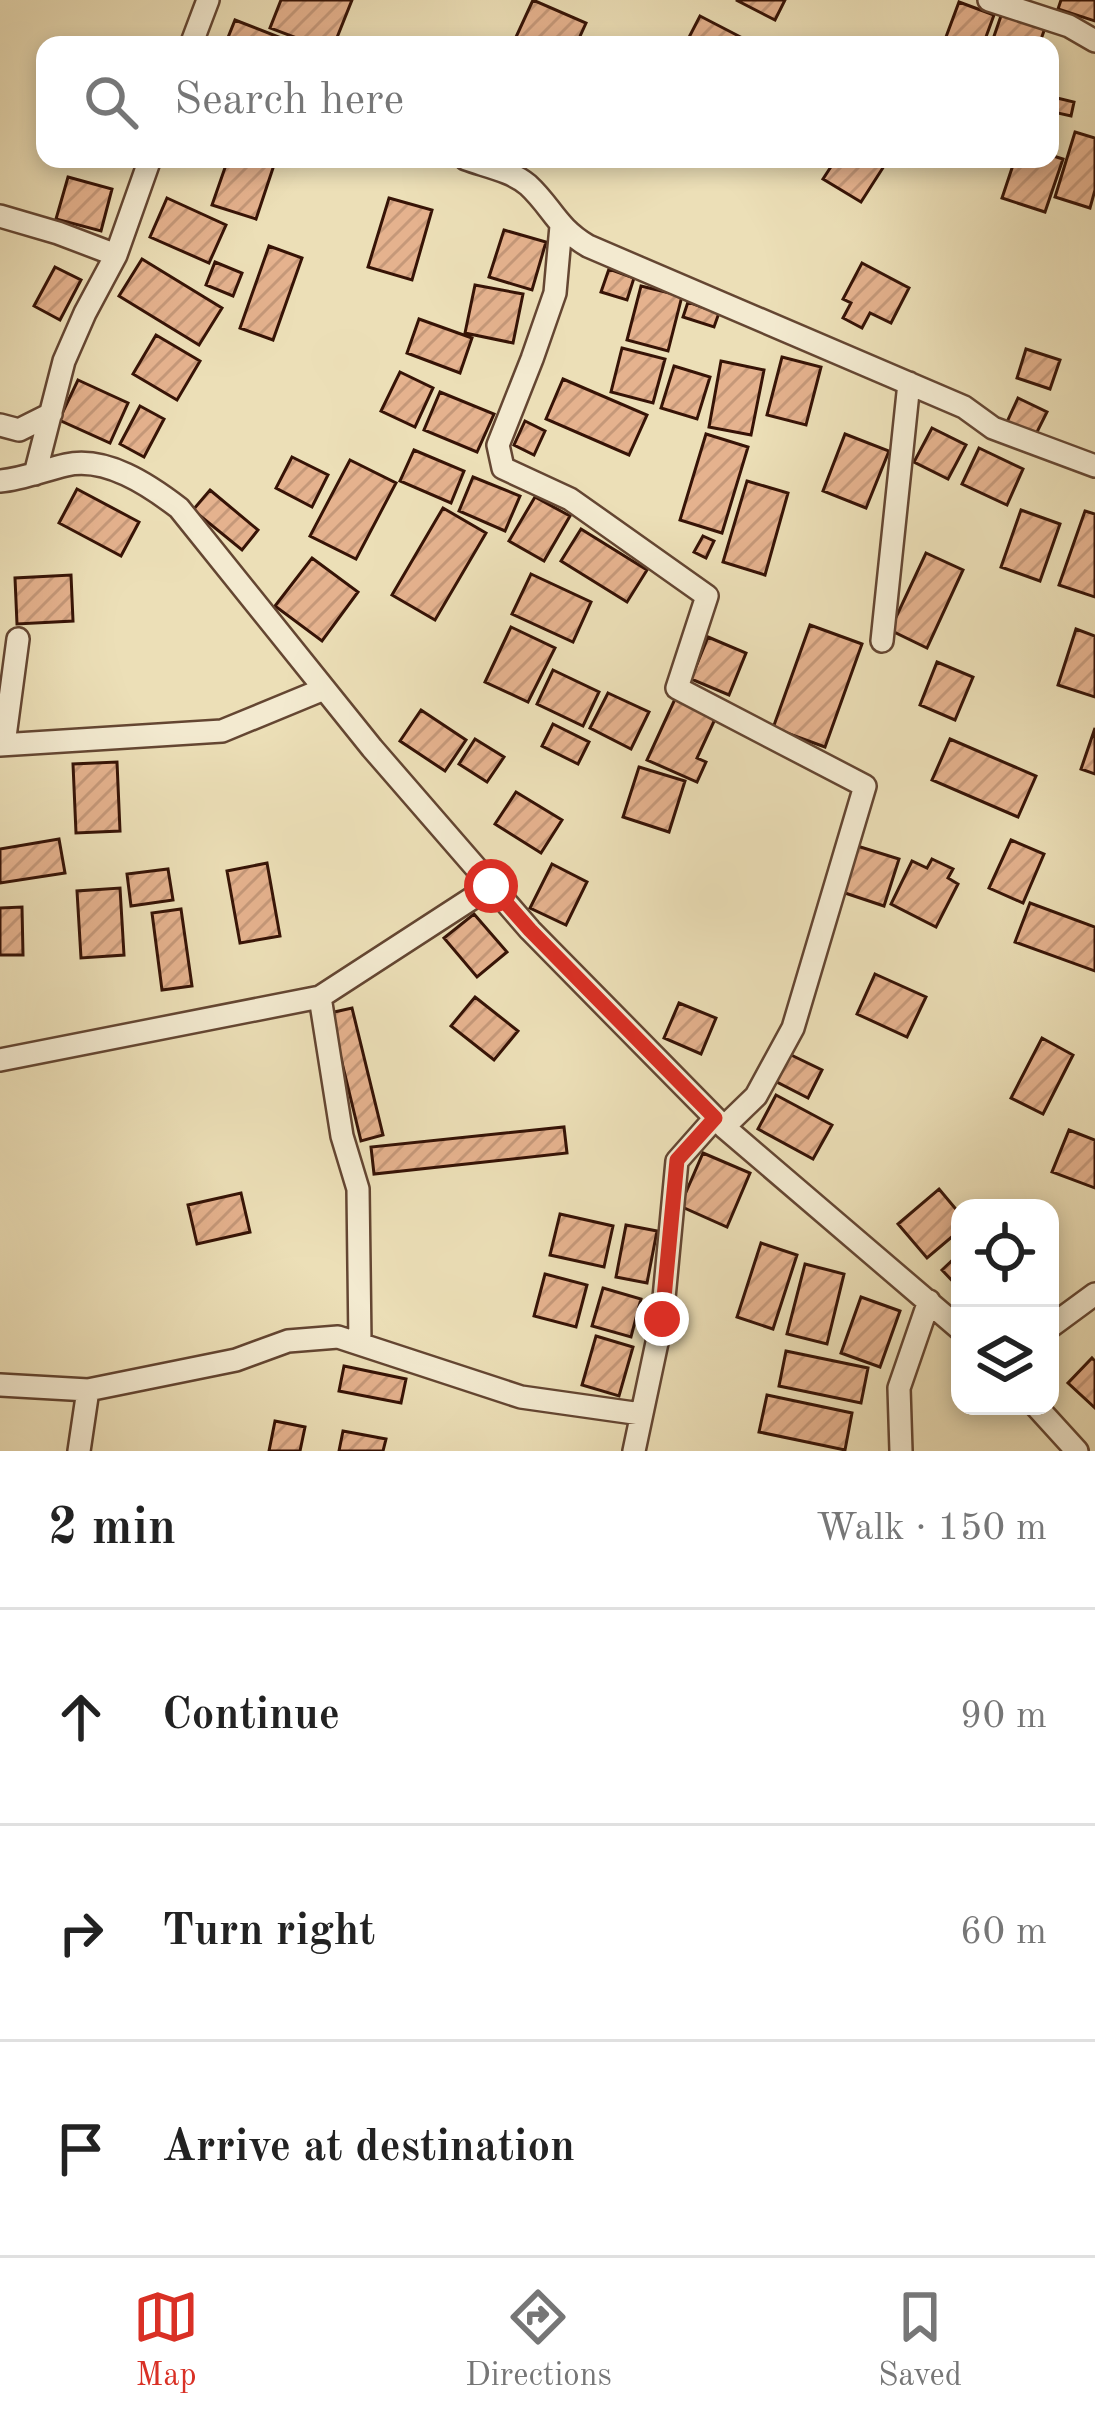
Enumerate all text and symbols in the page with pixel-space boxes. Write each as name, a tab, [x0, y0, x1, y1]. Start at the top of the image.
search box	[36, 36, 1059, 168]
icon: search	[78, 69, 144, 135]
text: Search here	[174, 79, 404, 124]
route start	[464, 859, 518, 913]
map controls	[951, 1199, 1059, 1415]
button: locate	[951, 1199, 1059, 1307]
route end	[635, 1292, 689, 1346]
button: layers	[951, 1307, 1059, 1415]
text: 2 min	[48, 1504, 176, 1555]
text: Walk · 150 m	[816, 1509, 1047, 1548]
icon: ahead	[48, 1684, 114, 1750]
text: Continue	[162, 1694, 340, 1739]
text: 90 m	[960, 1697, 1047, 1736]
icon: right	[48, 1900, 114, 1966]
text: Turn right	[162, 1910, 375, 1955]
text: 60 m	[960, 1913, 1047, 1952]
icon: arrive	[48, 2116, 114, 2182]
text: Arrive at destination	[162, 2126, 575, 2171]
tab: Map	[133, 2284, 199, 2397]
tab: Directions	[465, 2284, 612, 2397]
tab: Saved	[878, 2284, 962, 2397]

